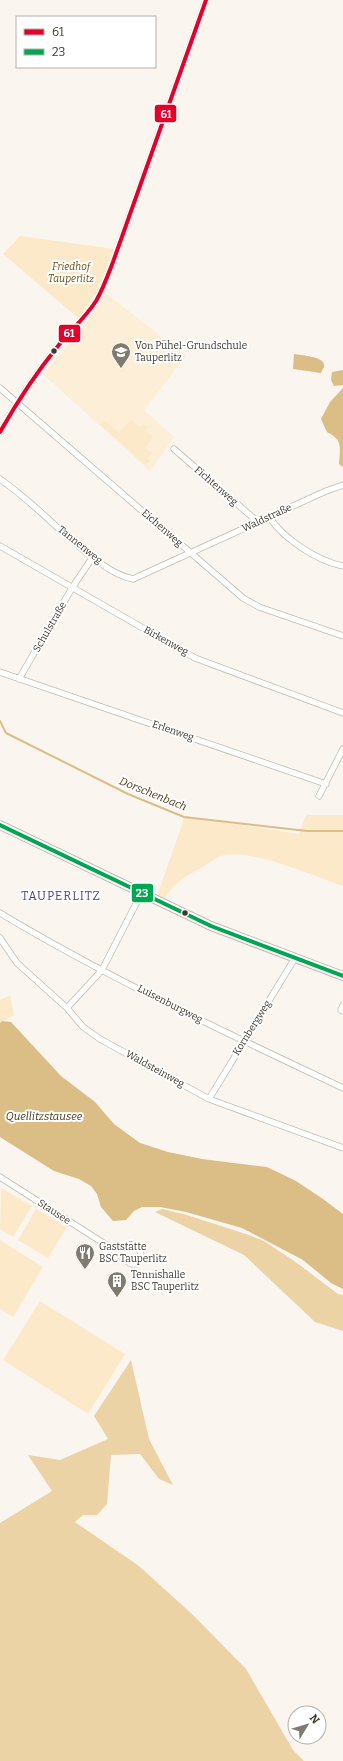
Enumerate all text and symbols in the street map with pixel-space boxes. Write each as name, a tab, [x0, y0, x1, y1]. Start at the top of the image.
legend	[16, 16, 156, 68]
text: 61	[52, 25, 64, 39]
text: 23	[52, 45, 66, 59]
line badge: 61	[154, 104, 177, 123]
text: 61	[160, 108, 172, 121]
park label: Friedhof Tauperlitz	[48, 261, 94, 285]
line badge: 61	[58, 324, 81, 343]
text: 61	[63, 327, 75, 340]
place label: Von Pühel-Grundschule Tauperlitz	[135, 340, 247, 364]
school or university icon: Von Pühel-Grundschule Tauperlitz	[110, 341, 132, 369]
unlabelled marker	[49, 346, 59, 356]
street label: Fichtenweg	[192, 464, 240, 508]
street label: Waldstraße	[240, 501, 294, 535]
street label: Eichenweg	[139, 507, 185, 549]
street label: Tannenweg	[55, 523, 105, 567]
street label: Schulstraße	[31, 600, 69, 654]
street label: Birkenweg	[142, 624, 191, 658]
street label: Erlenweg	[150, 718, 196, 744]
water label: Dorschenbach	[117, 775, 189, 813]
line badge: 23	[131, 883, 154, 903]
text: 23	[136, 887, 148, 900]
district label: TAUPERLITZ	[21, 889, 101, 903]
unlabelled marker	[180, 908, 190, 918]
street label: Luisenburgweg	[135, 982, 205, 1026]
street label: Kornbergweg	[230, 998, 274, 1058]
street label: Waldsteinweg	[124, 1048, 187, 1090]
water label: Quellitzstausee	[6, 1110, 83, 1123]
street label: Stausee	[35, 1197, 73, 1227]
place label: Gaststätte BSC Tauperlitz	[99, 1241, 167, 1265]
restaurant icon: Gaststätte BSC Tauperlitz	[74, 1242, 96, 1270]
place label: Tennishalle BSC Tauperlitz	[131, 1269, 199, 1293]
building icon: Tennishalle BSC Tauperlitz	[106, 1270, 128, 1298]
north arrow	[287, 1705, 327, 1745]
text: N	[307, 1712, 323, 1727]

